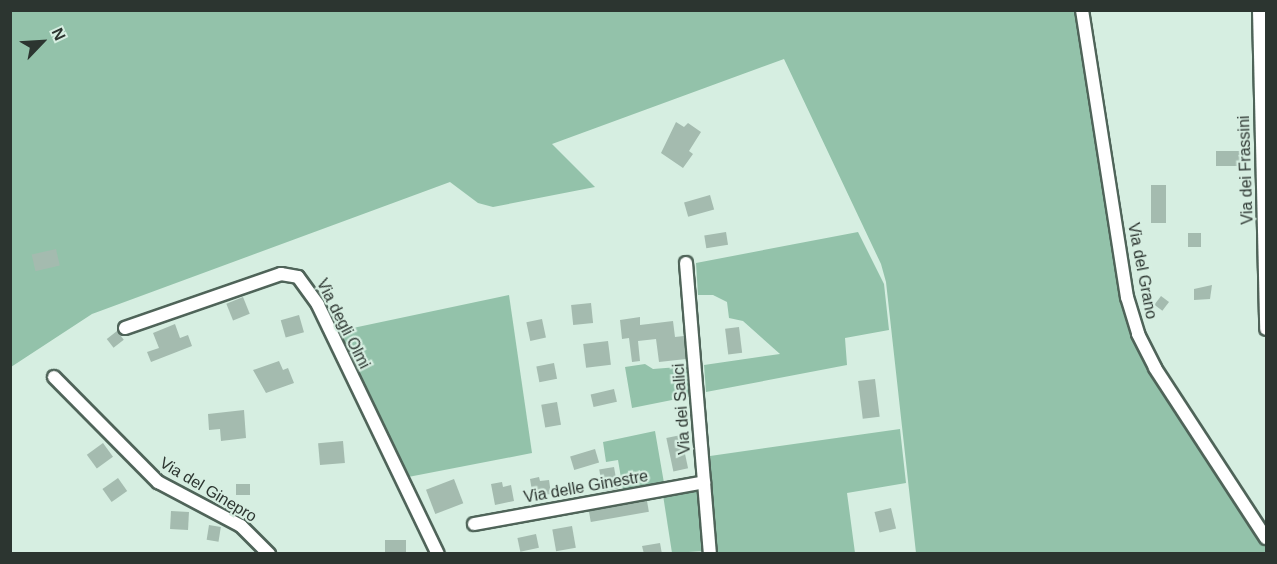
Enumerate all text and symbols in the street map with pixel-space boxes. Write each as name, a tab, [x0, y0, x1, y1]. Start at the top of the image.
north arrow	[12, 12, 72, 72]
text: N	[49, 25, 69, 43]
street label: Via dei Frassini	[1235, 115, 1257, 225]
street label: Via del Grano	[1123, 221, 1161, 321]
street label: Via degli Olmi	[312, 276, 374, 372]
street label: Via dei Salici	[669, 363, 695, 455]
street label: Via del Ginepro	[156, 453, 260, 527]
street label: Via delle Ginestre	[522, 467, 650, 507]

